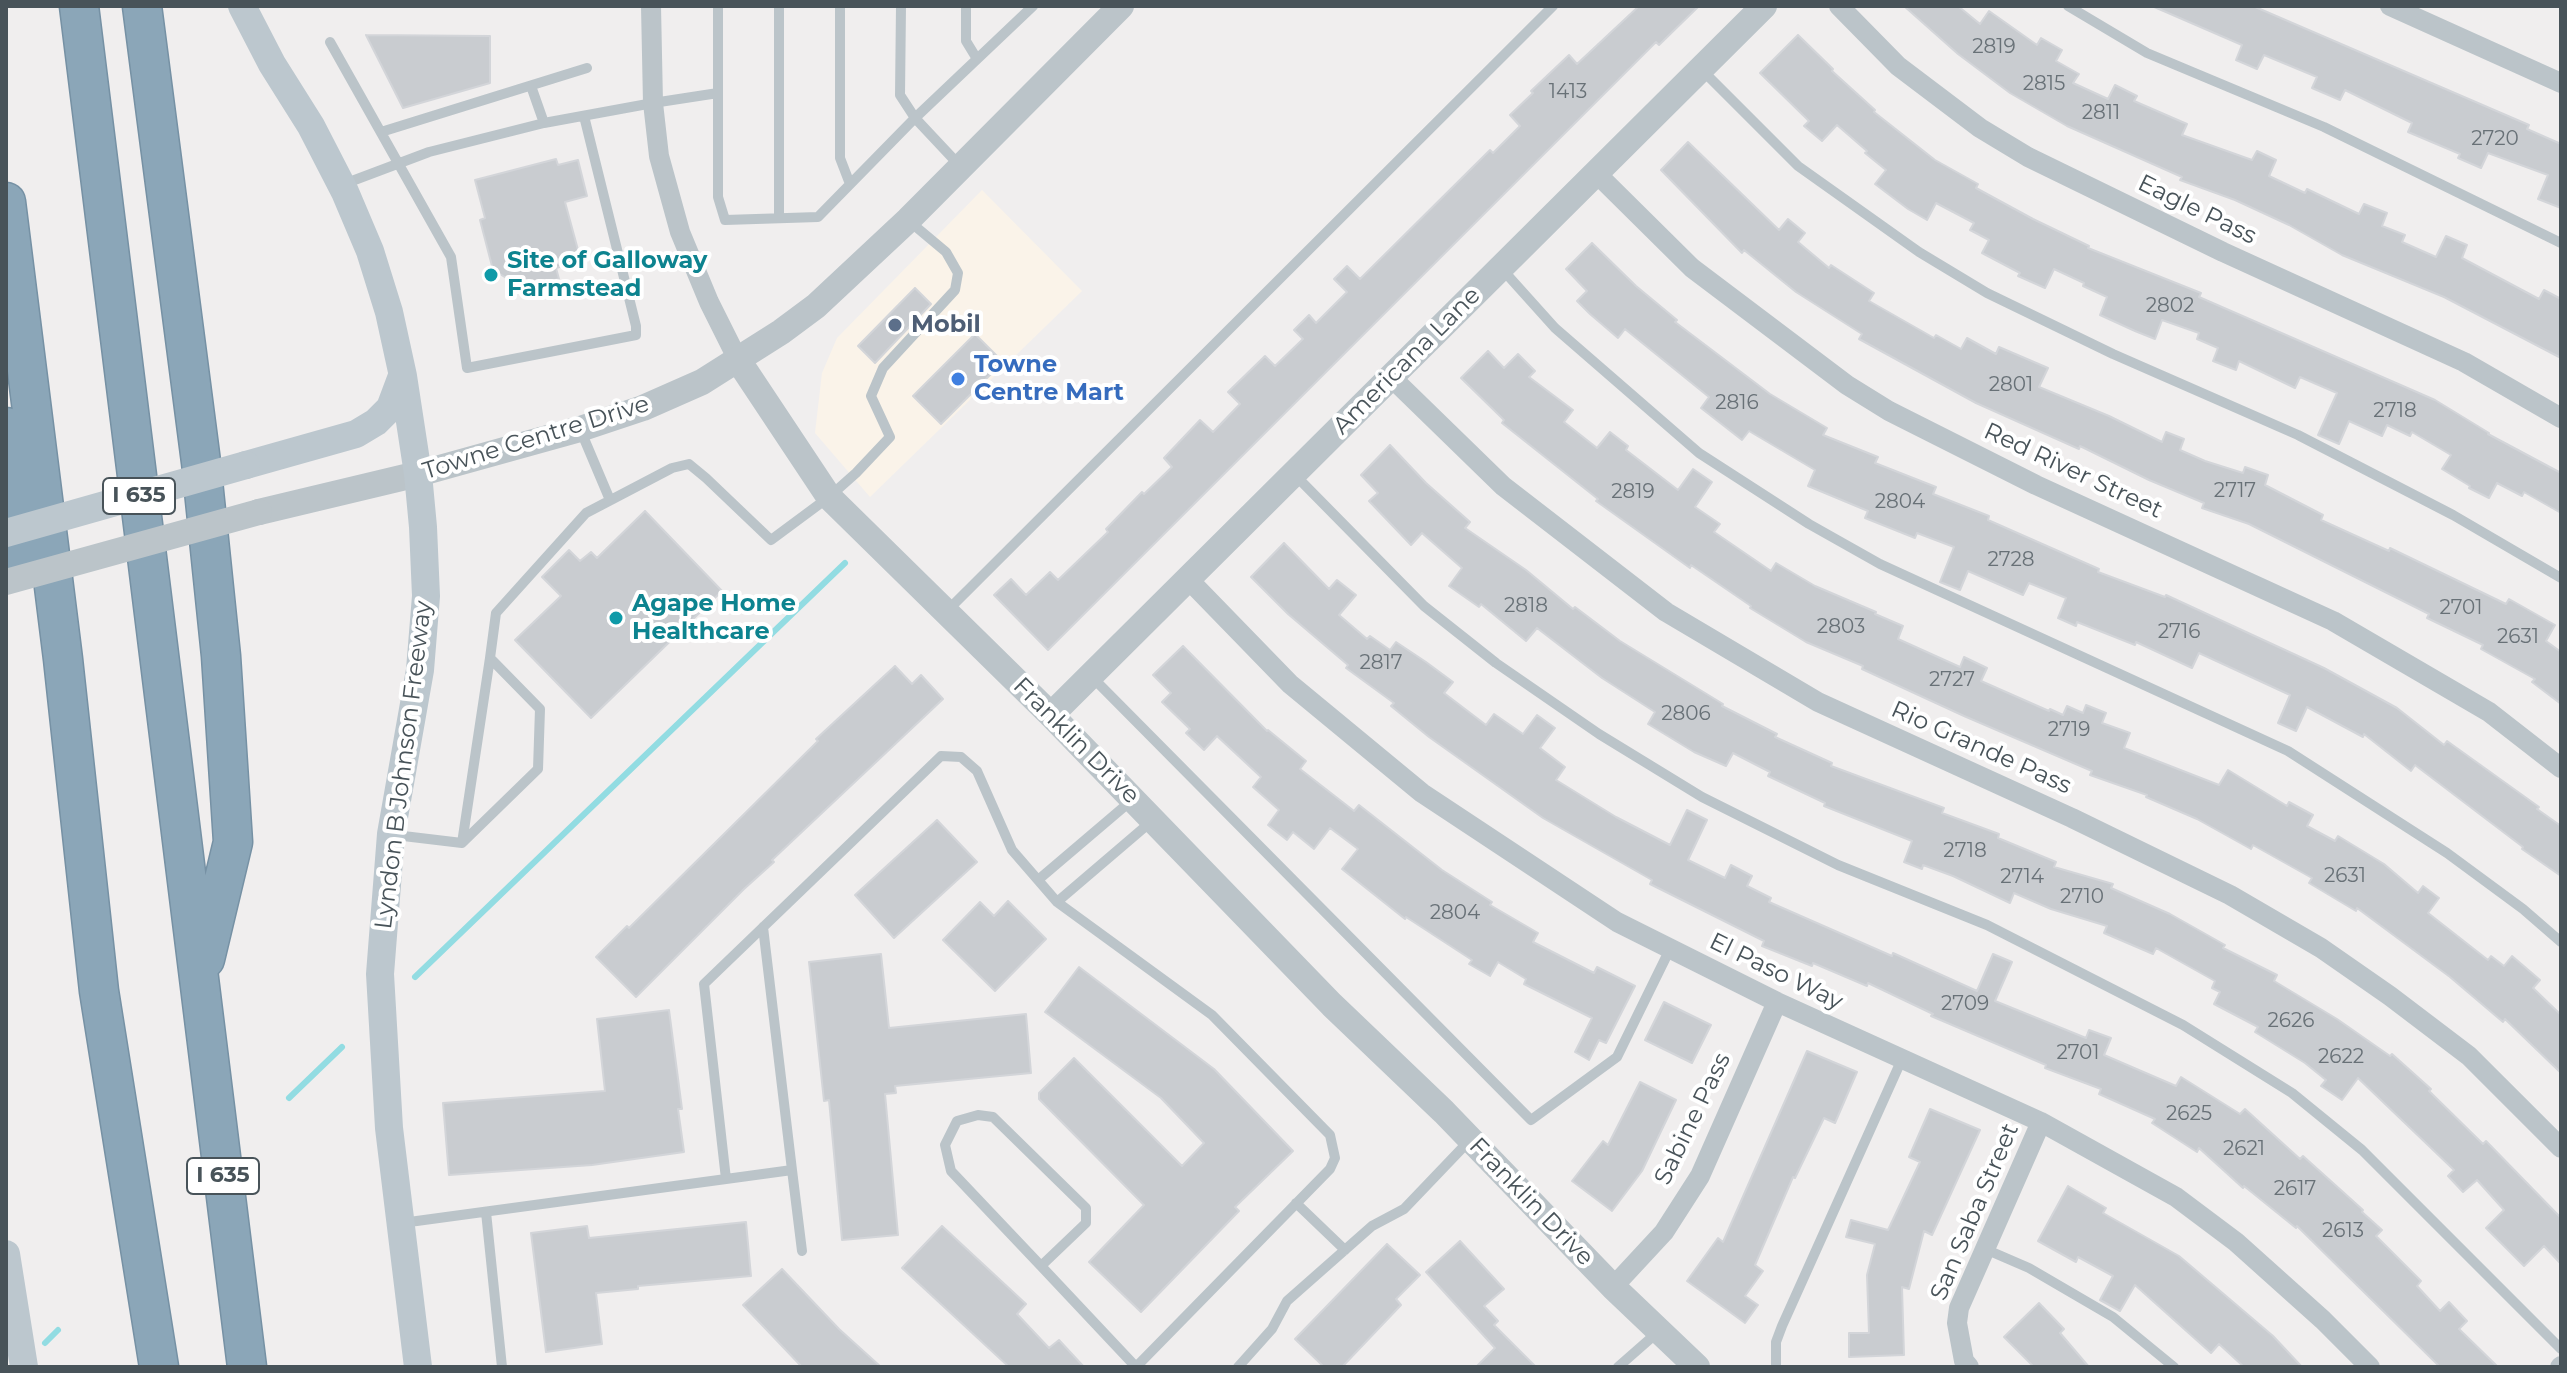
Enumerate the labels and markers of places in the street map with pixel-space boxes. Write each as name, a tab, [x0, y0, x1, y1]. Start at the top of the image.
place label: Site of Galloway Farmstead	[507, 247, 707, 303]
marker: Site of Galloway Farmstead	[482, 266, 500, 284]
place label: Mobil	[911, 311, 981, 339]
marker: Mobil	[886, 316, 904, 334]
place label: Towne Centre Mart	[974, 351, 1124, 407]
marker: Towne Centre Mart	[949, 370, 967, 388]
place label: Agape Home Healthcare	[632, 590, 796, 646]
marker: Agape Home Healthcare	[607, 609, 625, 627]

